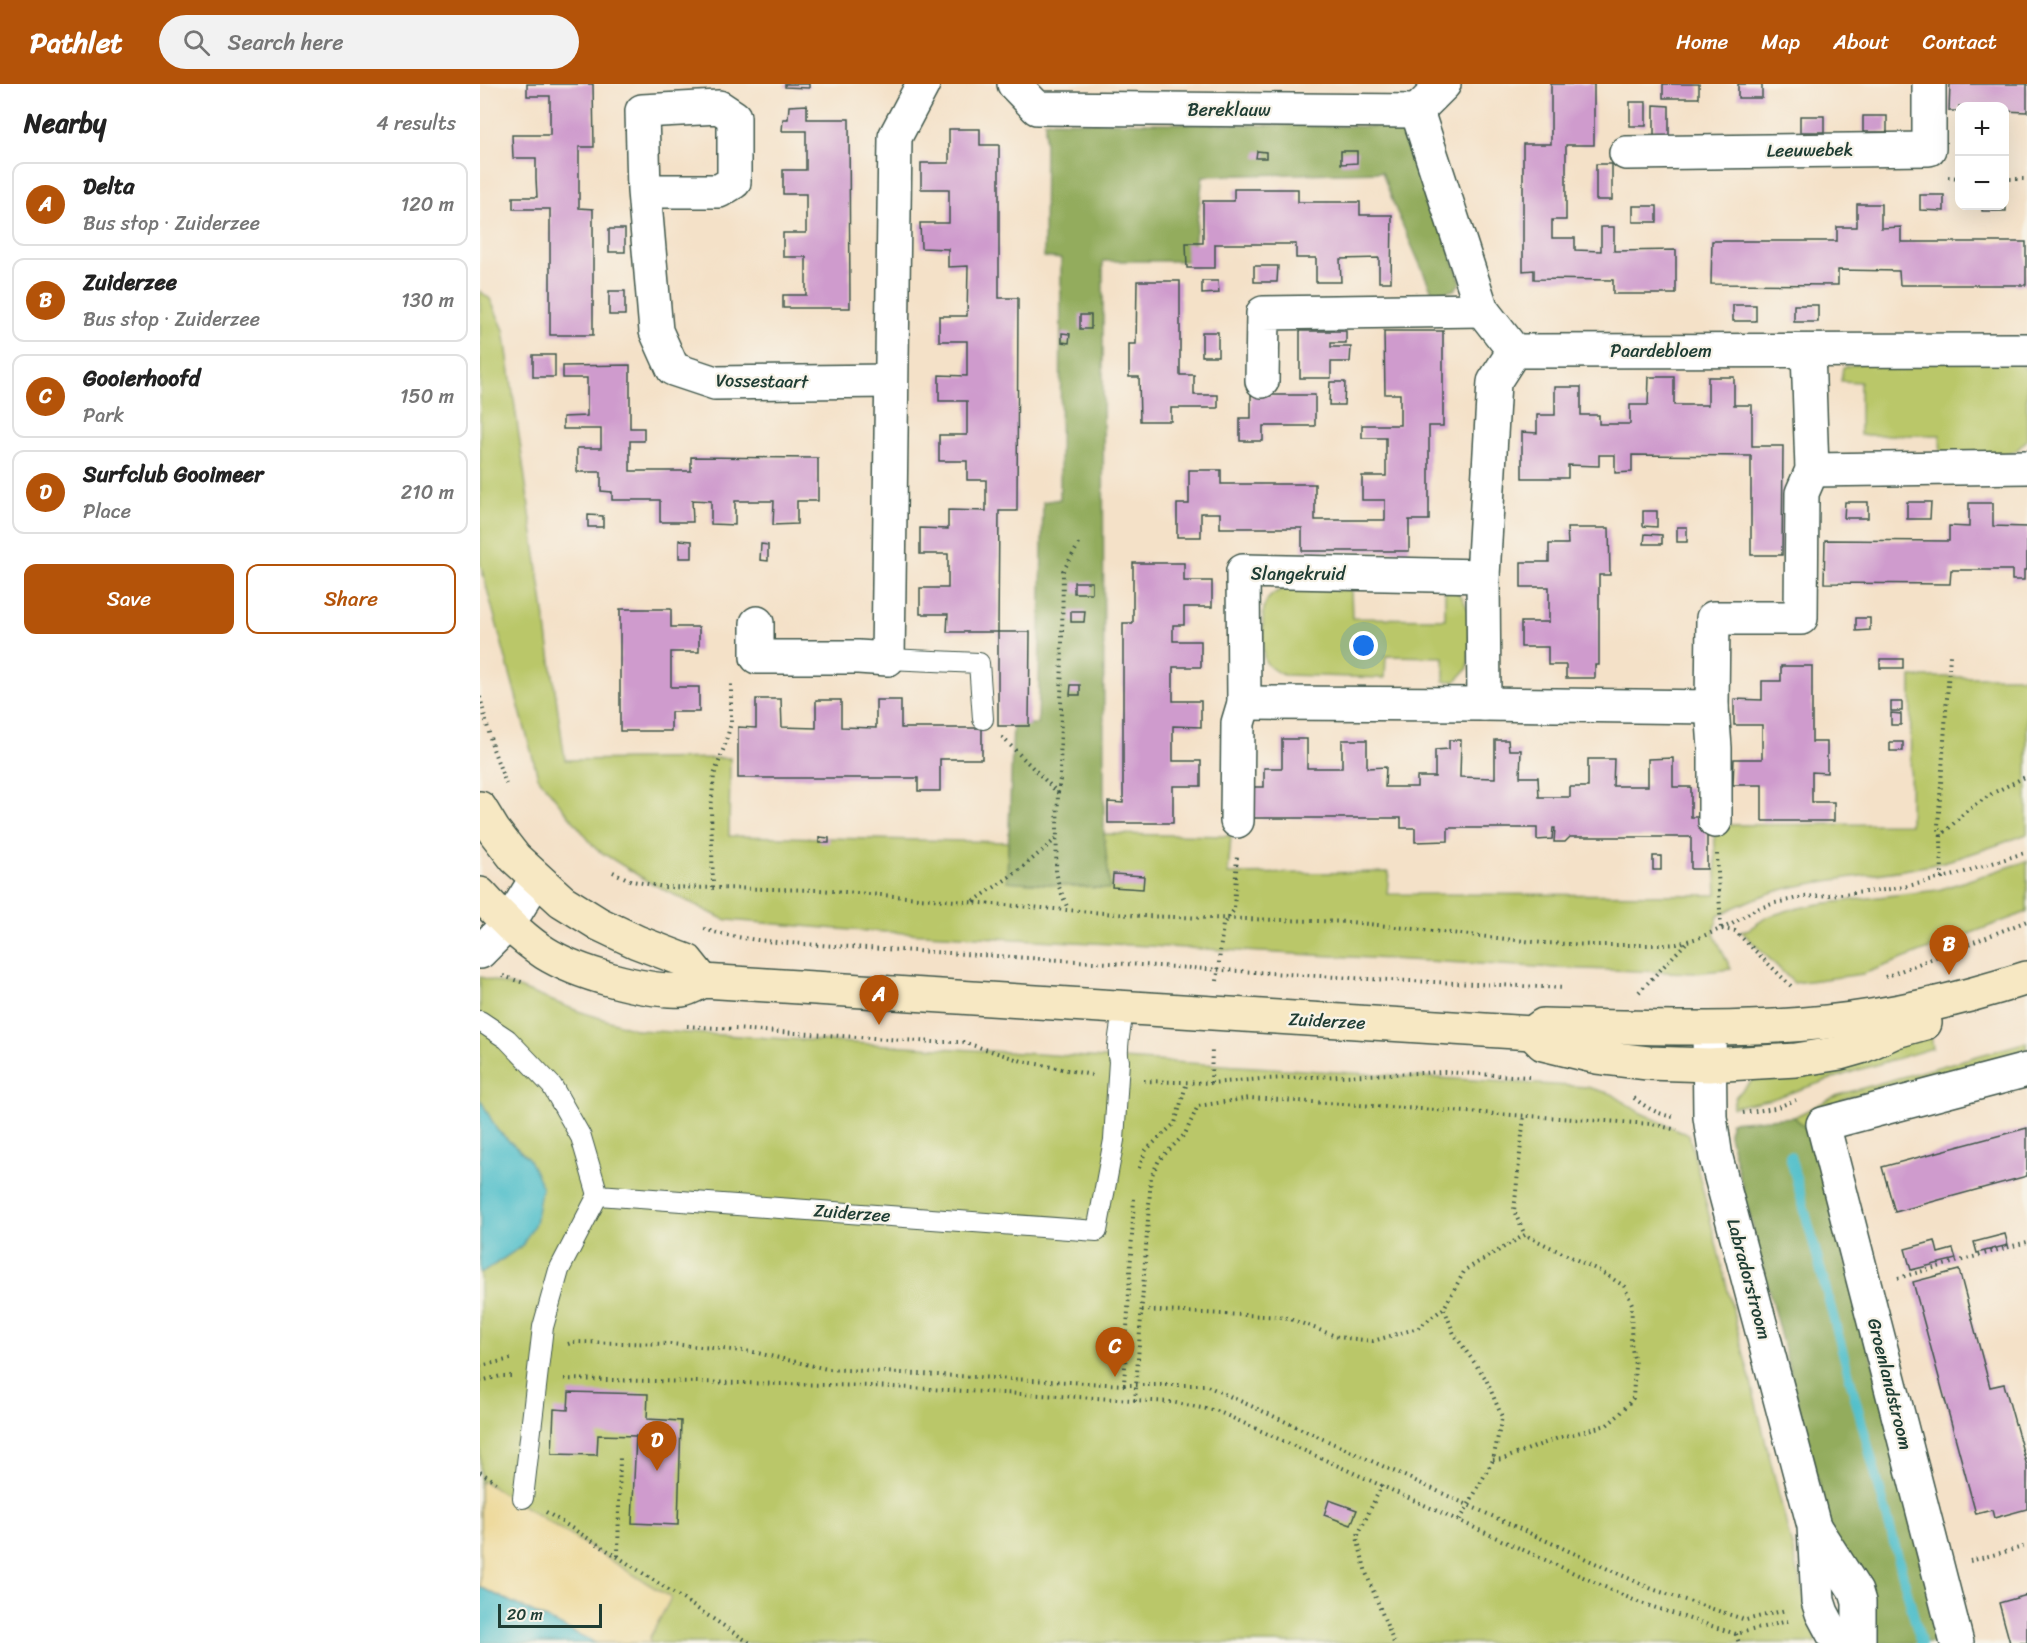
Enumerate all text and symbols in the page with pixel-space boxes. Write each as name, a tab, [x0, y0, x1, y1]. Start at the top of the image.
search box	[159, 15, 579, 69]
text: Pathlet	[30, 18, 123, 67]
text: Search here	[228, 23, 343, 62]
text: Home	[1676, 23, 1728, 61]
text: Map	[1761, 23, 1800, 61]
text: About	[1833, 23, 1890, 61]
text: Contact	[1923, 23, 1997, 61]
icon: search	[180, 26, 213, 59]
street label: Bereklauw	[1187, 94, 1271, 126]
text: Nearby	[24, 100, 106, 146]
map controls	[1955, 102, 2009, 210]
button: +	[1955, 102, 2009, 156]
text: 4 results	[376, 106, 456, 141]
street label: Leeuwebek	[1766, 133, 1854, 167]
button: −	[1955, 156, 2009, 210]
text: Delta	[83, 167, 134, 206]
text: A	[39, 187, 52, 222]
text: 120 m	[401, 187, 454, 222]
text: Bus stop · Zuiderzee	[83, 206, 260, 241]
text: Zuiderzee	[83, 263, 177, 302]
text: B	[39, 283, 52, 318]
text: 130 m	[401, 283, 454, 318]
text: Bus stop · Zuiderzee	[83, 302, 260, 337]
street label: Paardebloem	[1610, 335, 1712, 367]
text: Gooierhoofd	[83, 359, 200, 398]
street label: Vossestaart	[716, 364, 809, 398]
text: C	[39, 379, 52, 414]
text: 150 m	[400, 379, 454, 414]
text: Park	[83, 398, 124, 433]
text: Surfclub Gooimeer	[83, 455, 263, 494]
text: D	[40, 475, 51, 510]
text: 210 m	[401, 475, 454, 510]
text: Place	[83, 494, 131, 529]
street label: Slangekruid	[1251, 558, 1347, 590]
button: Save	[24, 564, 234, 634]
button: Share	[246, 564, 456, 634]
your location	[1349, 631, 1378, 660]
pin: B	[1930, 926, 1968, 975]
pin: A	[860, 976, 898, 1025]
street label: Zuiderzee	[1288, 1003, 1366, 1039]
street label: Zuiderzee	[812, 1194, 892, 1232]
street label: Labradorstroom	[1717, 1215, 1781, 1343]
street label: Groenlandstroom	[1858, 1315, 1922, 1453]
pin: C	[1096, 1328, 1134, 1377]
pin: D	[638, 1422, 676, 1471]
text: 20 m	[507, 1600, 543, 1629]
scale bar	[498, 1601, 602, 1628]

